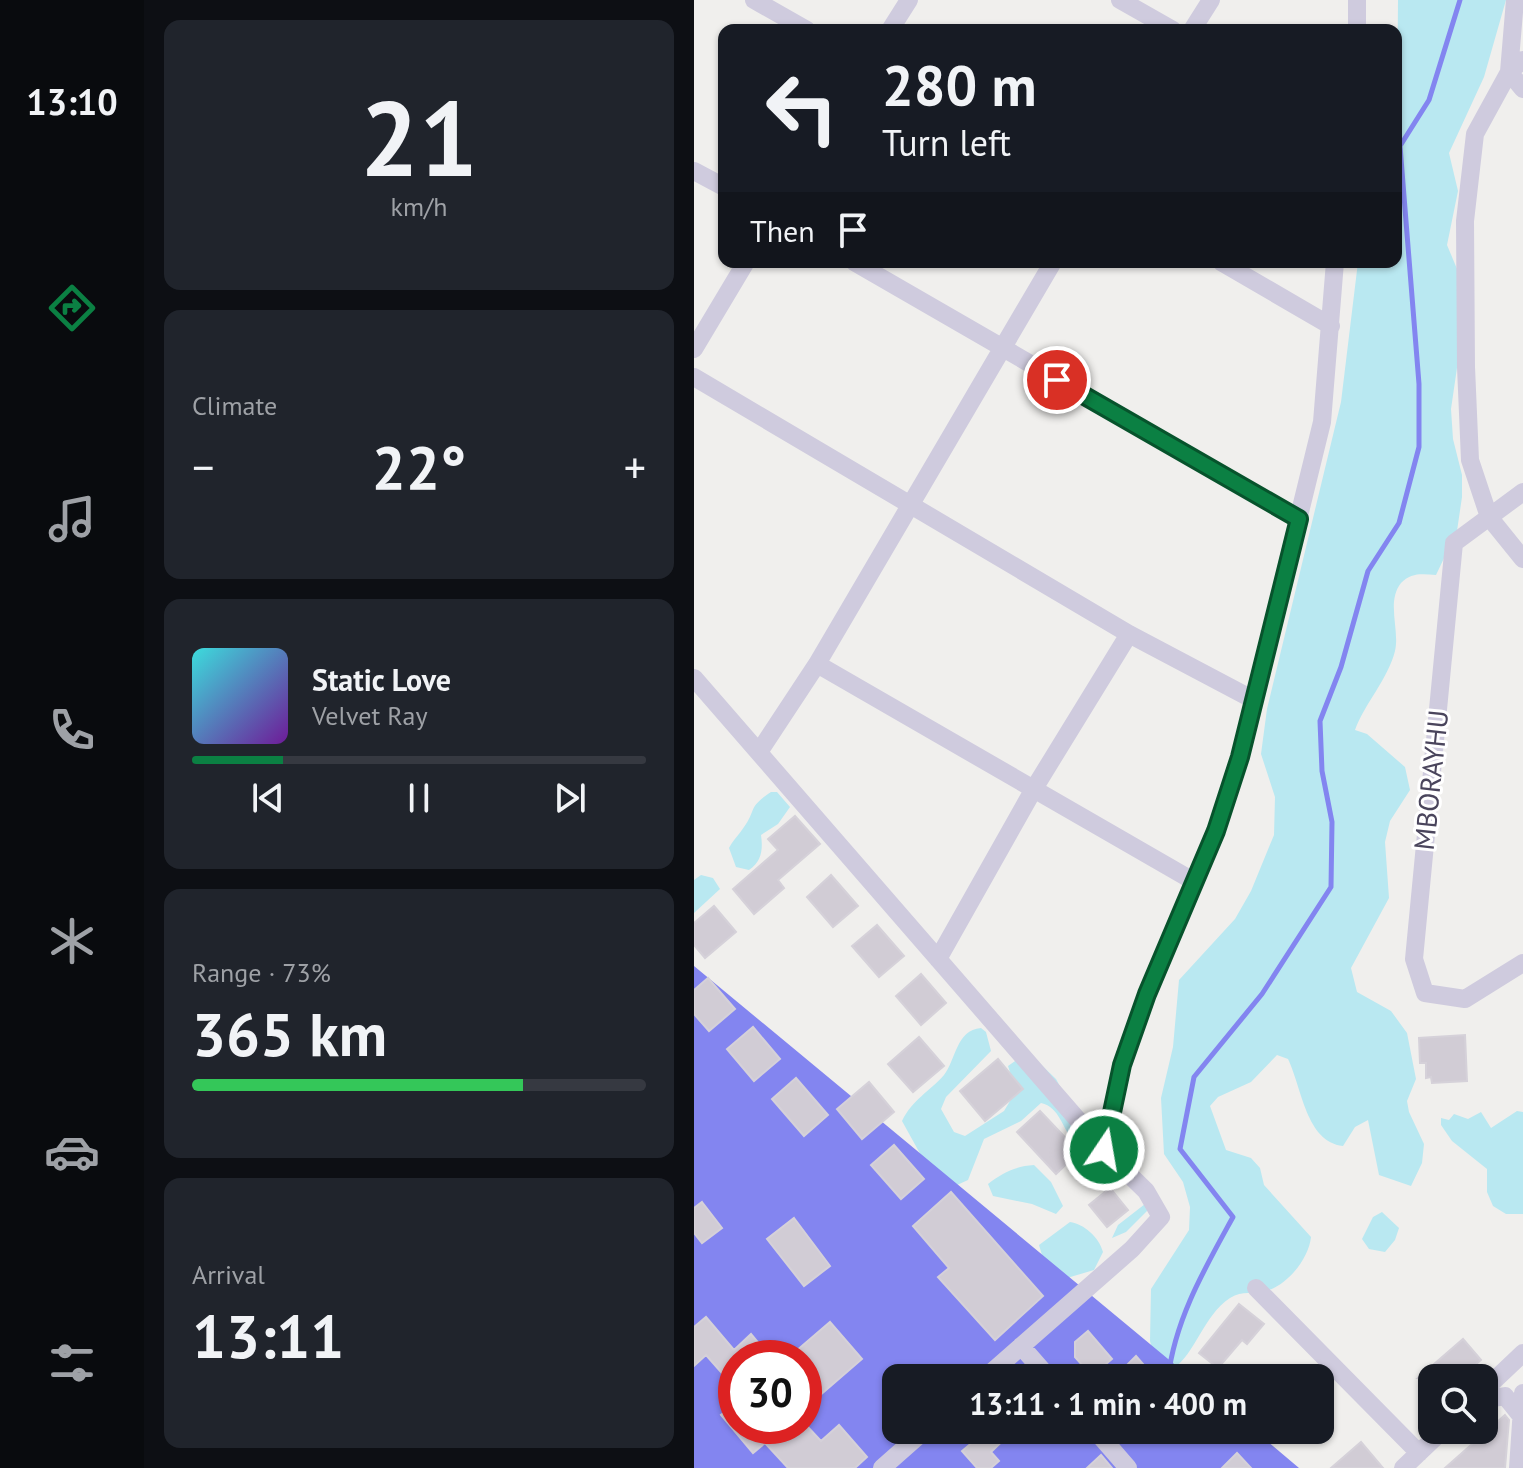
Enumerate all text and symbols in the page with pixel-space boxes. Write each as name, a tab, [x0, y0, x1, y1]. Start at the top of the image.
text: 280 m	[882, 49, 1037, 121]
icon: left	[750, 56, 854, 160]
text: 21	[360, 70, 478, 205]
text: 13:10	[26, 78, 118, 125]
text: Turn left	[882, 119, 1011, 166]
text: km/h	[391, 190, 448, 223]
icon: arrive	[831, 208, 875, 252]
text: Then	[750, 211, 815, 250]
icon: directions	[44, 280, 100, 336]
pin	[1023, 346, 1091, 414]
icon: arrive	[1035, 358, 1079, 402]
text: Climate	[192, 389, 277, 422]
text: 22°	[372, 428, 466, 506]
text: −	[192, 438, 214, 495]
text: +	[624, 438, 646, 495]
icon: music	[44, 491, 100, 547]
text: Static Love	[312, 660, 451, 699]
text: Velvet Ray	[312, 699, 428, 732]
icon: phone	[44, 702, 100, 758]
street label: MBORAYHU	[1405, 708, 1456, 852]
icon: previous	[246, 776, 290, 820]
icon: pause	[397, 776, 441, 820]
icon: next	[548, 776, 592, 820]
icon: climate	[44, 913, 100, 969]
text: Range · 73%	[192, 956, 331, 989]
text: 365 km	[192, 995, 387, 1073]
position arrow	[1062, 1108, 1146, 1192]
icon: car	[44, 1124, 100, 1180]
text: Arrival	[192, 1258, 265, 1291]
text: 13:11	[192, 1297, 344, 1375]
icon: filters	[44, 1335, 100, 1391]
speed limit sign: 30	[718, 1340, 822, 1444]
map controls	[1418, 1364, 1498, 1444]
button: search	[1418, 1364, 1498, 1444]
text: 13:11 · 1 min · 400 m	[969, 1384, 1247, 1423]

